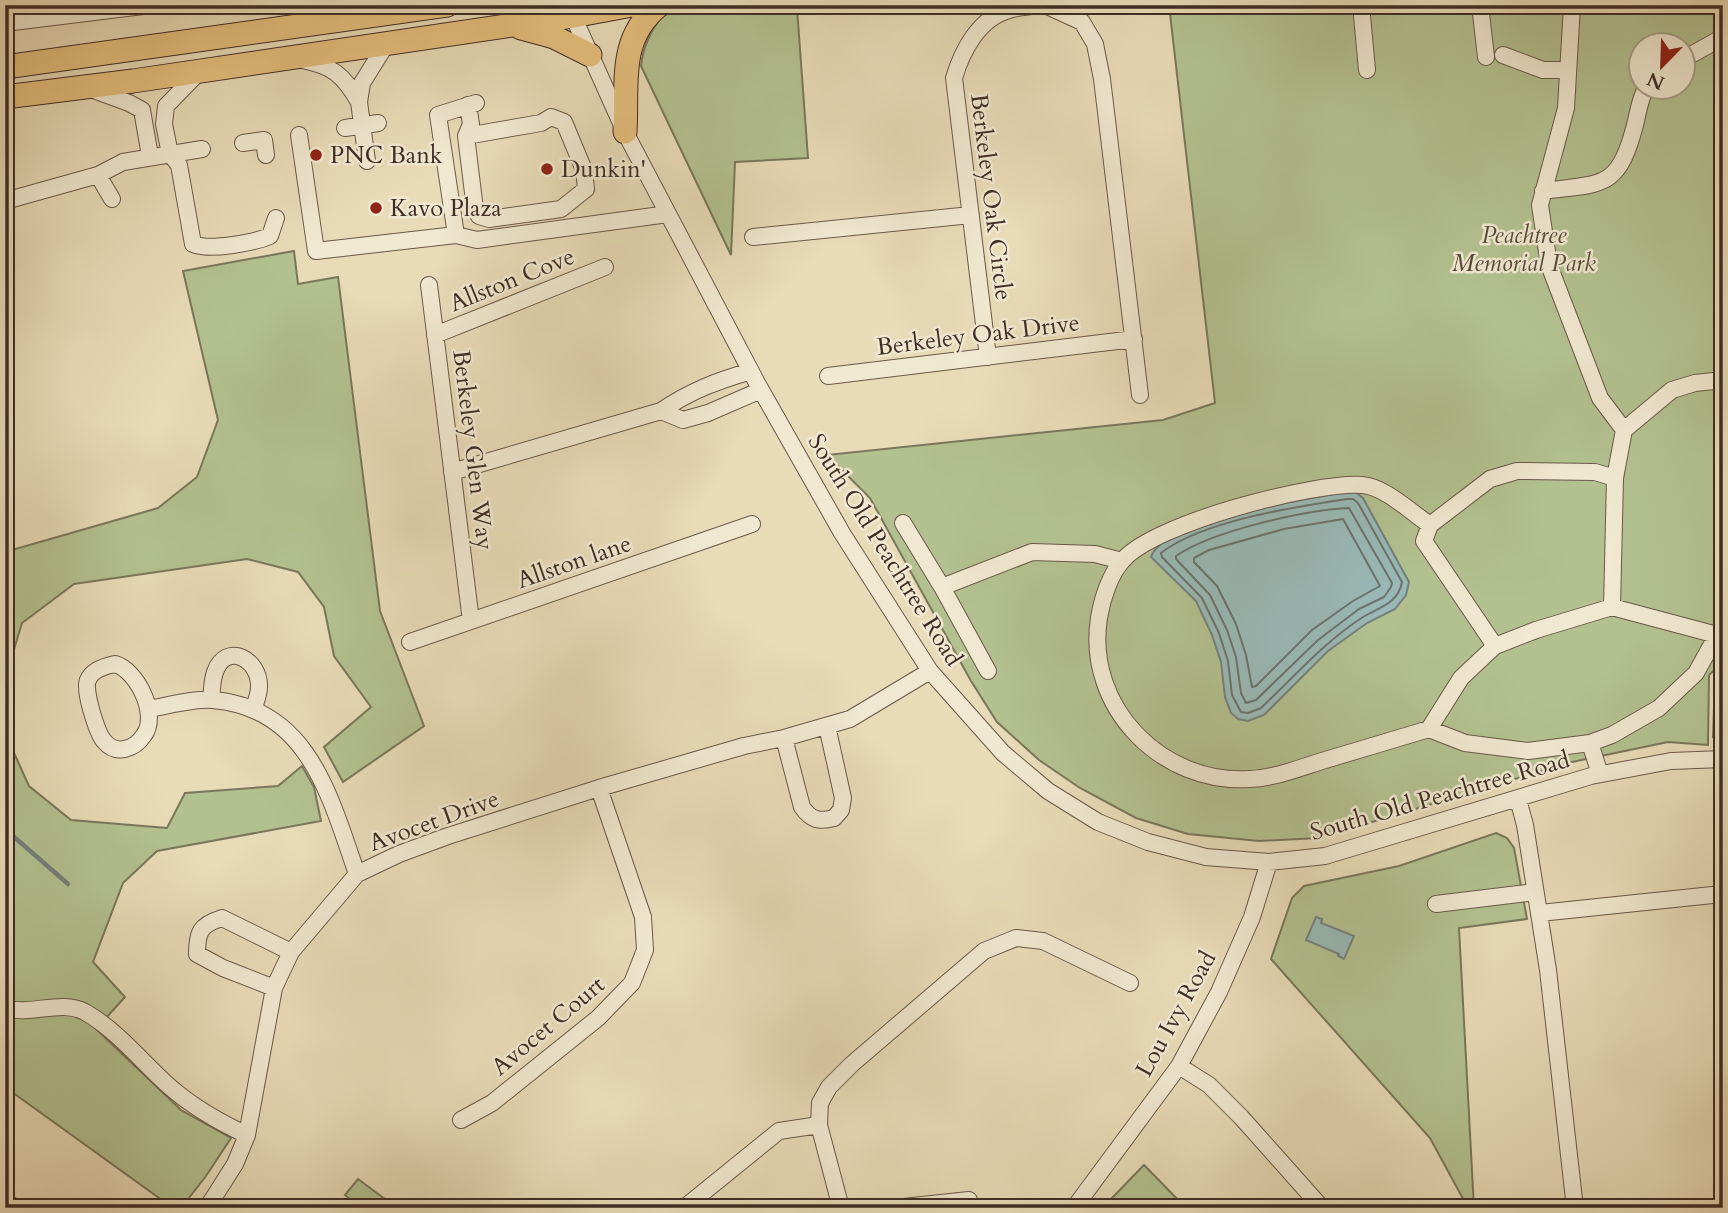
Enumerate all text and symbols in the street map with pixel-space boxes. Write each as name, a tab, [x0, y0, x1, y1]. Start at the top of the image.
north arrow	[1626, 32, 1696, 102]
text: N	[1643, 65, 1668, 96]
street label: Berkeley Oak Circle	[962, 92, 1020, 302]
place label: PNC Bank	[330, 139, 443, 172]
marker: PNC Bank	[308, 147, 324, 163]
place label: Dunkin'	[561, 153, 646, 186]
marker: Dunkin'	[539, 161, 555, 177]
place label: Kavo Plaza	[390, 192, 502, 225]
marker: Kavo Plaza	[368, 200, 384, 216]
park label: Peachtree Memorial Park	[1452, 219, 1596, 280]
street label: Allston Cove	[444, 240, 580, 320]
street label: Berkeley Oak Drive	[875, 306, 1081, 364]
street label: Berkeley Glen Way	[444, 348, 502, 552]
street label: South Old Peachtree Road	[800, 427, 970, 673]
street label: Allston lane	[512, 527, 636, 597]
street label: South Old Peachtree Road	[1306, 743, 1574, 849]
street label: Avocet Drive	[364, 782, 504, 860]
street label: Lou Ivy Road	[1128, 945, 1224, 1083]
street label: Avocet Court	[484, 968, 612, 1083]

